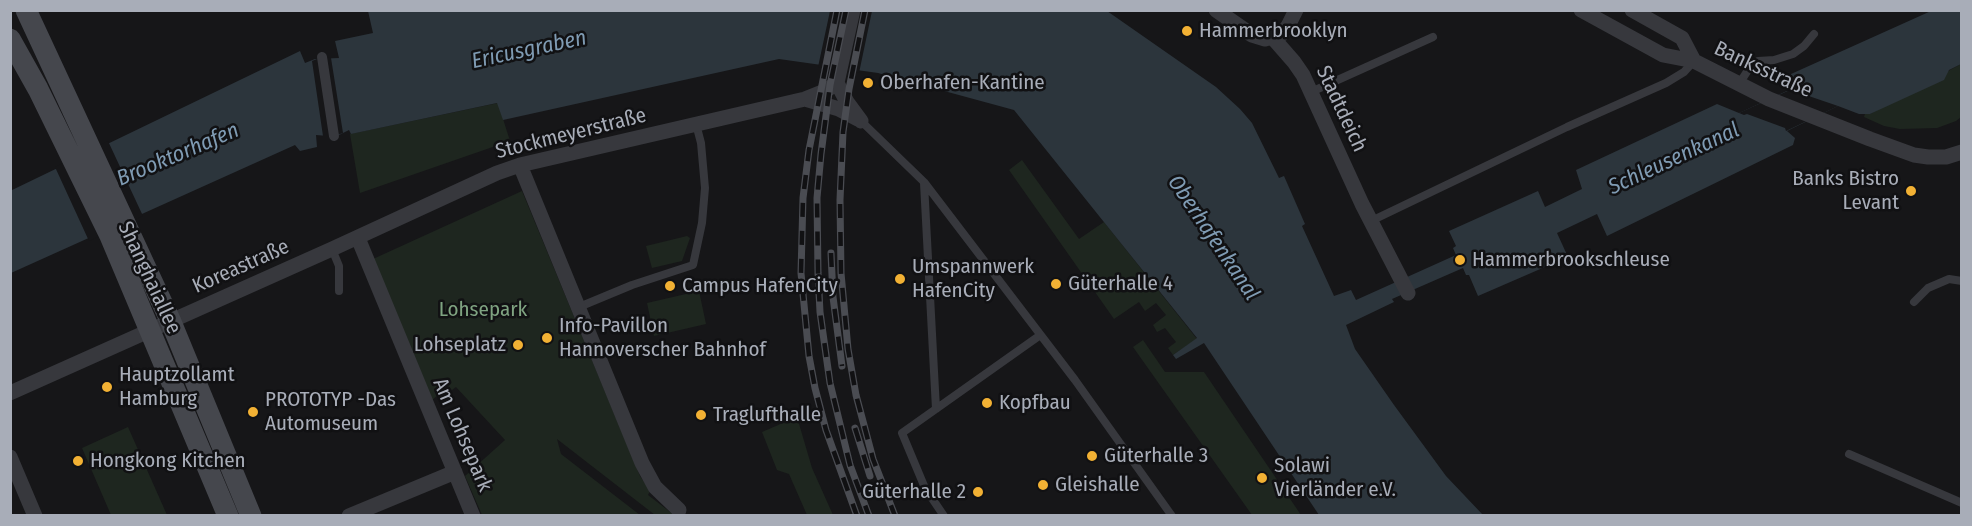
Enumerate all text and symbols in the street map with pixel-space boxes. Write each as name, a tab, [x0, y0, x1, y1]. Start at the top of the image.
place label: Hammerbrooklyn	[1199, 18, 1348, 44]
marker: Hammerbrooklyn	[1180, 24, 1194, 38]
water label: Ericusgraben	[469, 25, 589, 75]
street label: Banksstraße	[1710, 36, 1816, 104]
street label: Stadtdeich	[1310, 62, 1372, 156]
place label: Oberhafen-Kantine	[880, 70, 1045, 96]
marker: Oberhafen-Kantine	[861, 76, 875, 90]
street label: Stockmeyerstraße	[493, 103, 649, 165]
water label: Brooktorhafen	[113, 117, 243, 193]
water label: Schleusenkanal	[1604, 117, 1744, 201]
place label: Banks Bistro Levant	[1792, 166, 1899, 216]
water label: Oberhafenkanal	[1161, 170, 1265, 306]
marker: Banks Bistro Levant	[1904, 184, 1918, 198]
street label: Shanghaiallee	[112, 218, 186, 338]
street label: Koreastraße	[189, 234, 293, 300]
place label: Hammerbrookschleuse	[1472, 247, 1670, 273]
marker: Hammerbrookschleuse	[1453, 253, 1467, 267]
place label: Umspannwerk HafenCity	[912, 254, 1034, 304]
place label: Güterhalle 4	[1068, 271, 1173, 297]
marker: Umspannwerk HafenCity	[893, 272, 907, 286]
place label: Campus HafenCity	[682, 273, 838, 299]
marker: Güterhalle 4	[1049, 277, 1063, 291]
marker: Campus HafenCity	[663, 279, 677, 293]
park label: Lohsepark	[439, 297, 527, 323]
place label: Info-Pavillon Hannoverscher Bahnhof	[559, 313, 766, 363]
marker: Info-Pavillon Hannoverscher Bahnhof	[540, 331, 554, 345]
place label: Lohseplatz	[414, 332, 506, 358]
marker: Lohseplatz	[511, 338, 525, 352]
place label: Hauptzollamt Hamburg	[119, 362, 235, 412]
street label: Am Lohsepark	[427, 374, 497, 496]
marker: Hauptzollamt Hamburg	[100, 380, 114, 394]
place label: PROTOTYP -Das Automuseum	[265, 387, 396, 437]
place label: Kopfbau	[999, 390, 1071, 416]
marker: Kopfbau	[980, 396, 994, 410]
place label: Traglufthalle	[713, 402, 821, 428]
marker: PROTOTYP -Das Automuseum	[246, 405, 260, 419]
marker: Traglufthalle	[694, 408, 708, 422]
place label: Güterhalle 3	[1104, 443, 1208, 469]
place label: Hongkong Kitchen	[90, 448, 246, 474]
marker: Güterhalle 3	[1085, 449, 1099, 463]
place label: Solawi Vierländer e.V.	[1274, 453, 1396, 503]
marker: Hongkong Kitchen	[71, 454, 85, 468]
marker: Solawi Vierländer e.V.	[1255, 471, 1269, 485]
place label: Gleishalle	[1055, 472, 1140, 498]
marker: Gleishalle	[1036, 478, 1050, 492]
place label: Güterhalle 2	[862, 479, 966, 505]
marker: Güterhalle 2	[971, 485, 985, 499]

